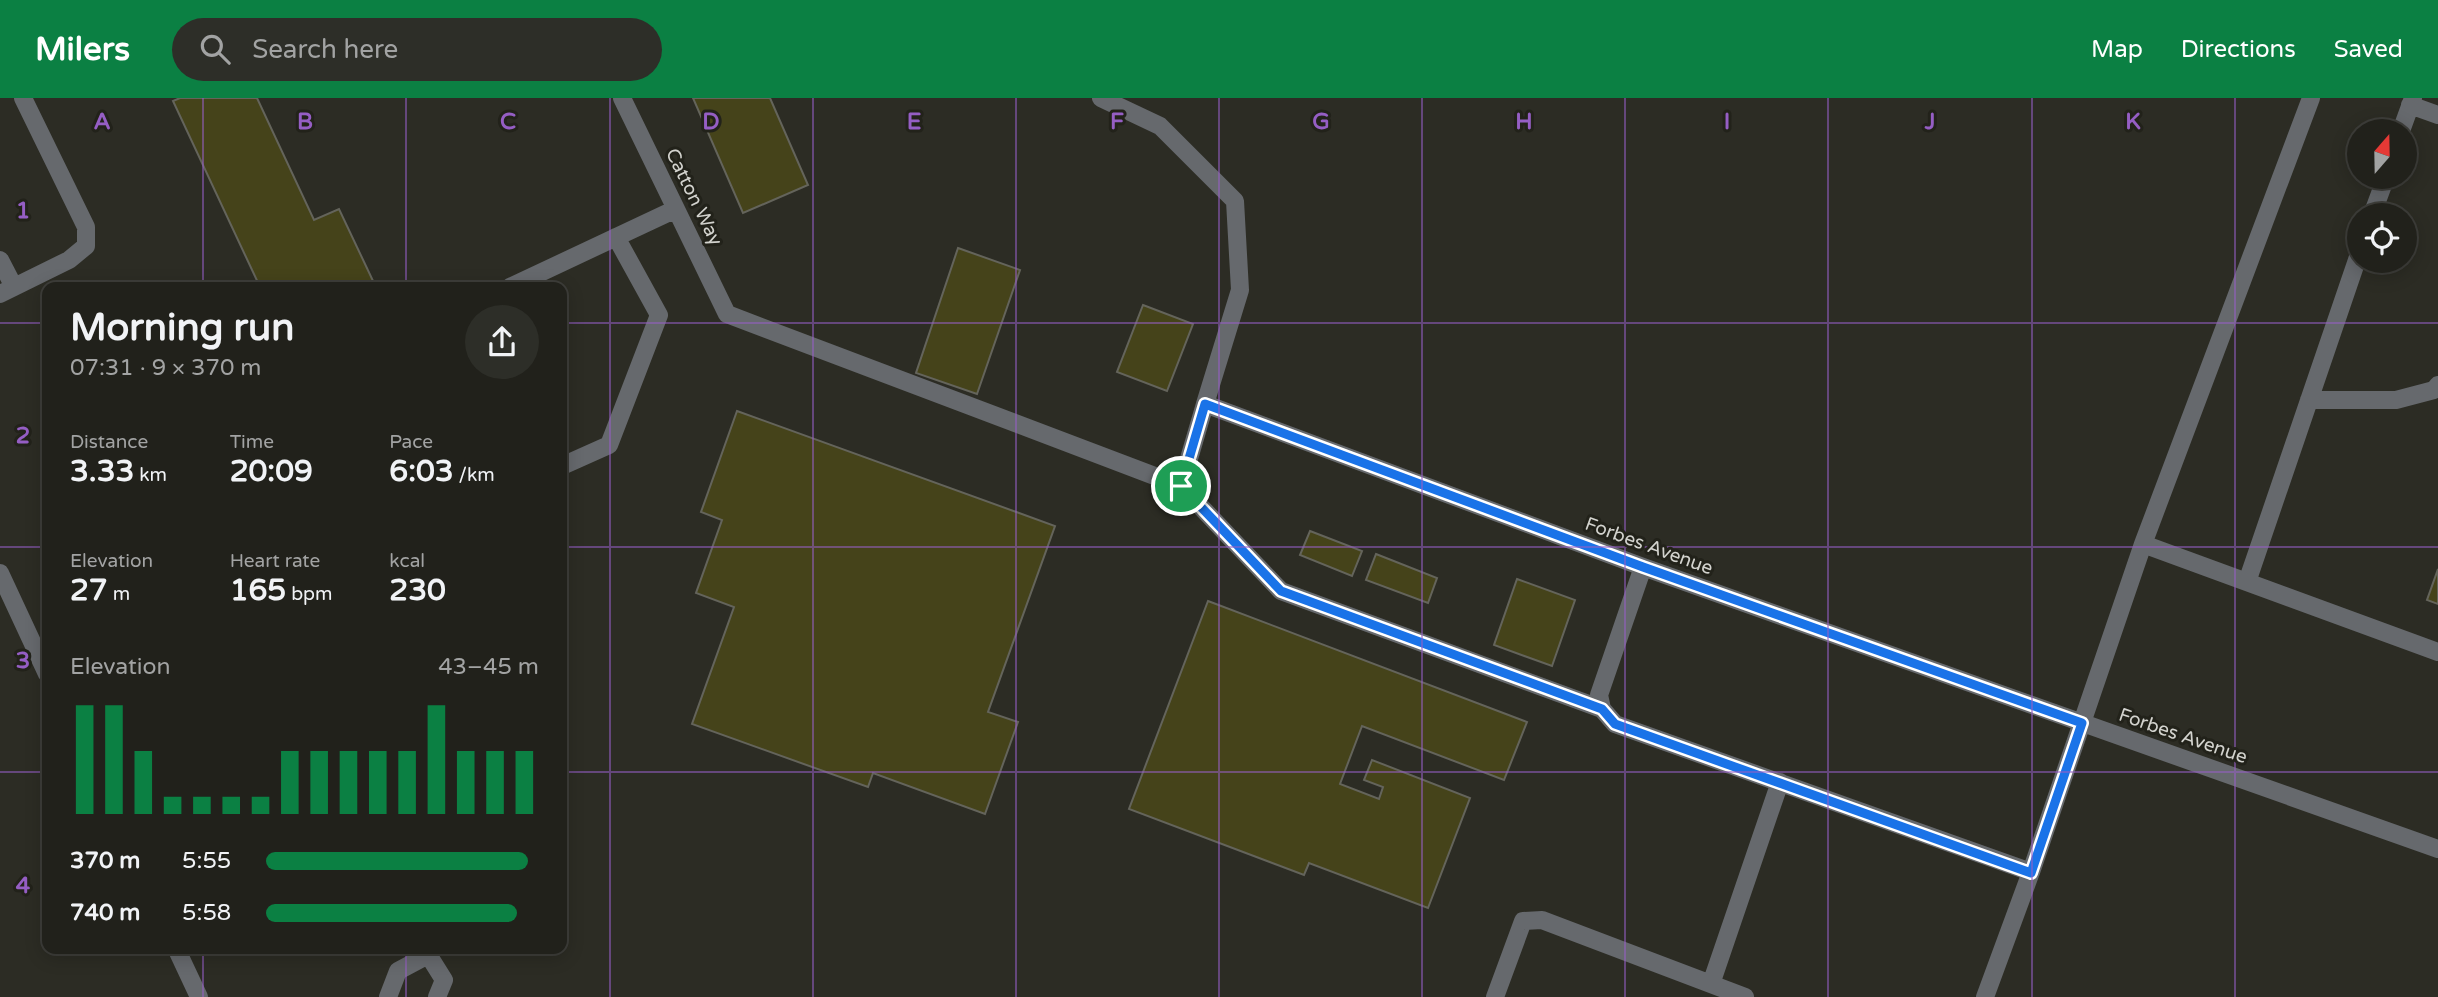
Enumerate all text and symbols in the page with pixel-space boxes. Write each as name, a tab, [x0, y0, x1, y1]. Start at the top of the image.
search box	[172, 18, 662, 81]
text: Milers	[35, 30, 130, 69]
icon: search	[196, 30, 234, 68]
text: Search here	[252, 34, 398, 65]
text: Map	[2091, 35, 2143, 64]
text: Directions	[2181, 35, 2296, 64]
text: Saved	[2334, 35, 2403, 64]
text: A	[93, 108, 111, 136]
text: B	[297, 108, 313, 136]
text: C	[500, 108, 516, 136]
text: D	[702, 108, 720, 136]
text: E	[907, 108, 921, 136]
text: F	[1110, 108, 1124, 136]
text: G	[1312, 108, 1330, 136]
text: H	[1515, 108, 1533, 136]
text: I	[1724, 108, 1730, 136]
text: J	[1924, 108, 1935, 136]
text: K	[2125, 108, 2141, 136]
north arrow	[2347, 119, 2417, 189]
map controls	[2347, 119, 2417, 273]
street label: Catton Way	[661, 145, 727, 249]
text: 1	[16, 197, 30, 225]
button: locate	[2347, 203, 2417, 273]
text: Morning run	[70, 305, 294, 351]
button: share	[465, 305, 539, 379]
text: 07:31 · 9 × 370 m	[70, 354, 261, 382]
text: 2	[16, 422, 30, 450]
text: Distance	[70, 431, 148, 453]
text: Time	[230, 431, 274, 453]
text: Pace	[389, 431, 433, 453]
text: 3.33	[70, 453, 134, 490]
text: 20:09	[230, 453, 313, 490]
text: 6:03	[389, 453, 454, 490]
pin	[1151, 456, 1211, 516]
text: km	[134, 464, 167, 486]
text: /km	[454, 464, 495, 486]
icon: arrive	[1162, 467, 1200, 505]
street label: Forbes Avenue	[1582, 513, 1716, 579]
text: Elevation	[70, 550, 153, 572]
text: Heart rate	[230, 550, 320, 572]
text: kcal	[389, 550, 425, 572]
text: 27	[70, 572, 108, 609]
text: 165	[230, 572, 286, 609]
text: 230	[389, 572, 446, 609]
text: m	[108, 583, 130, 605]
text: bpm	[286, 583, 333, 605]
text: 3	[16, 647, 30, 675]
text: Elevation	[70, 653, 171, 681]
text: 43–45 m	[438, 653, 539, 681]
street label: Forbes Avenue	[2116, 704, 2250, 768]
text: 370 m	[70, 847, 140, 875]
text: 5:55	[182, 847, 231, 875]
text: 4	[16, 872, 31, 900]
text: 740 m	[70, 899, 140, 927]
text: 5:58	[182, 899, 231, 927]

